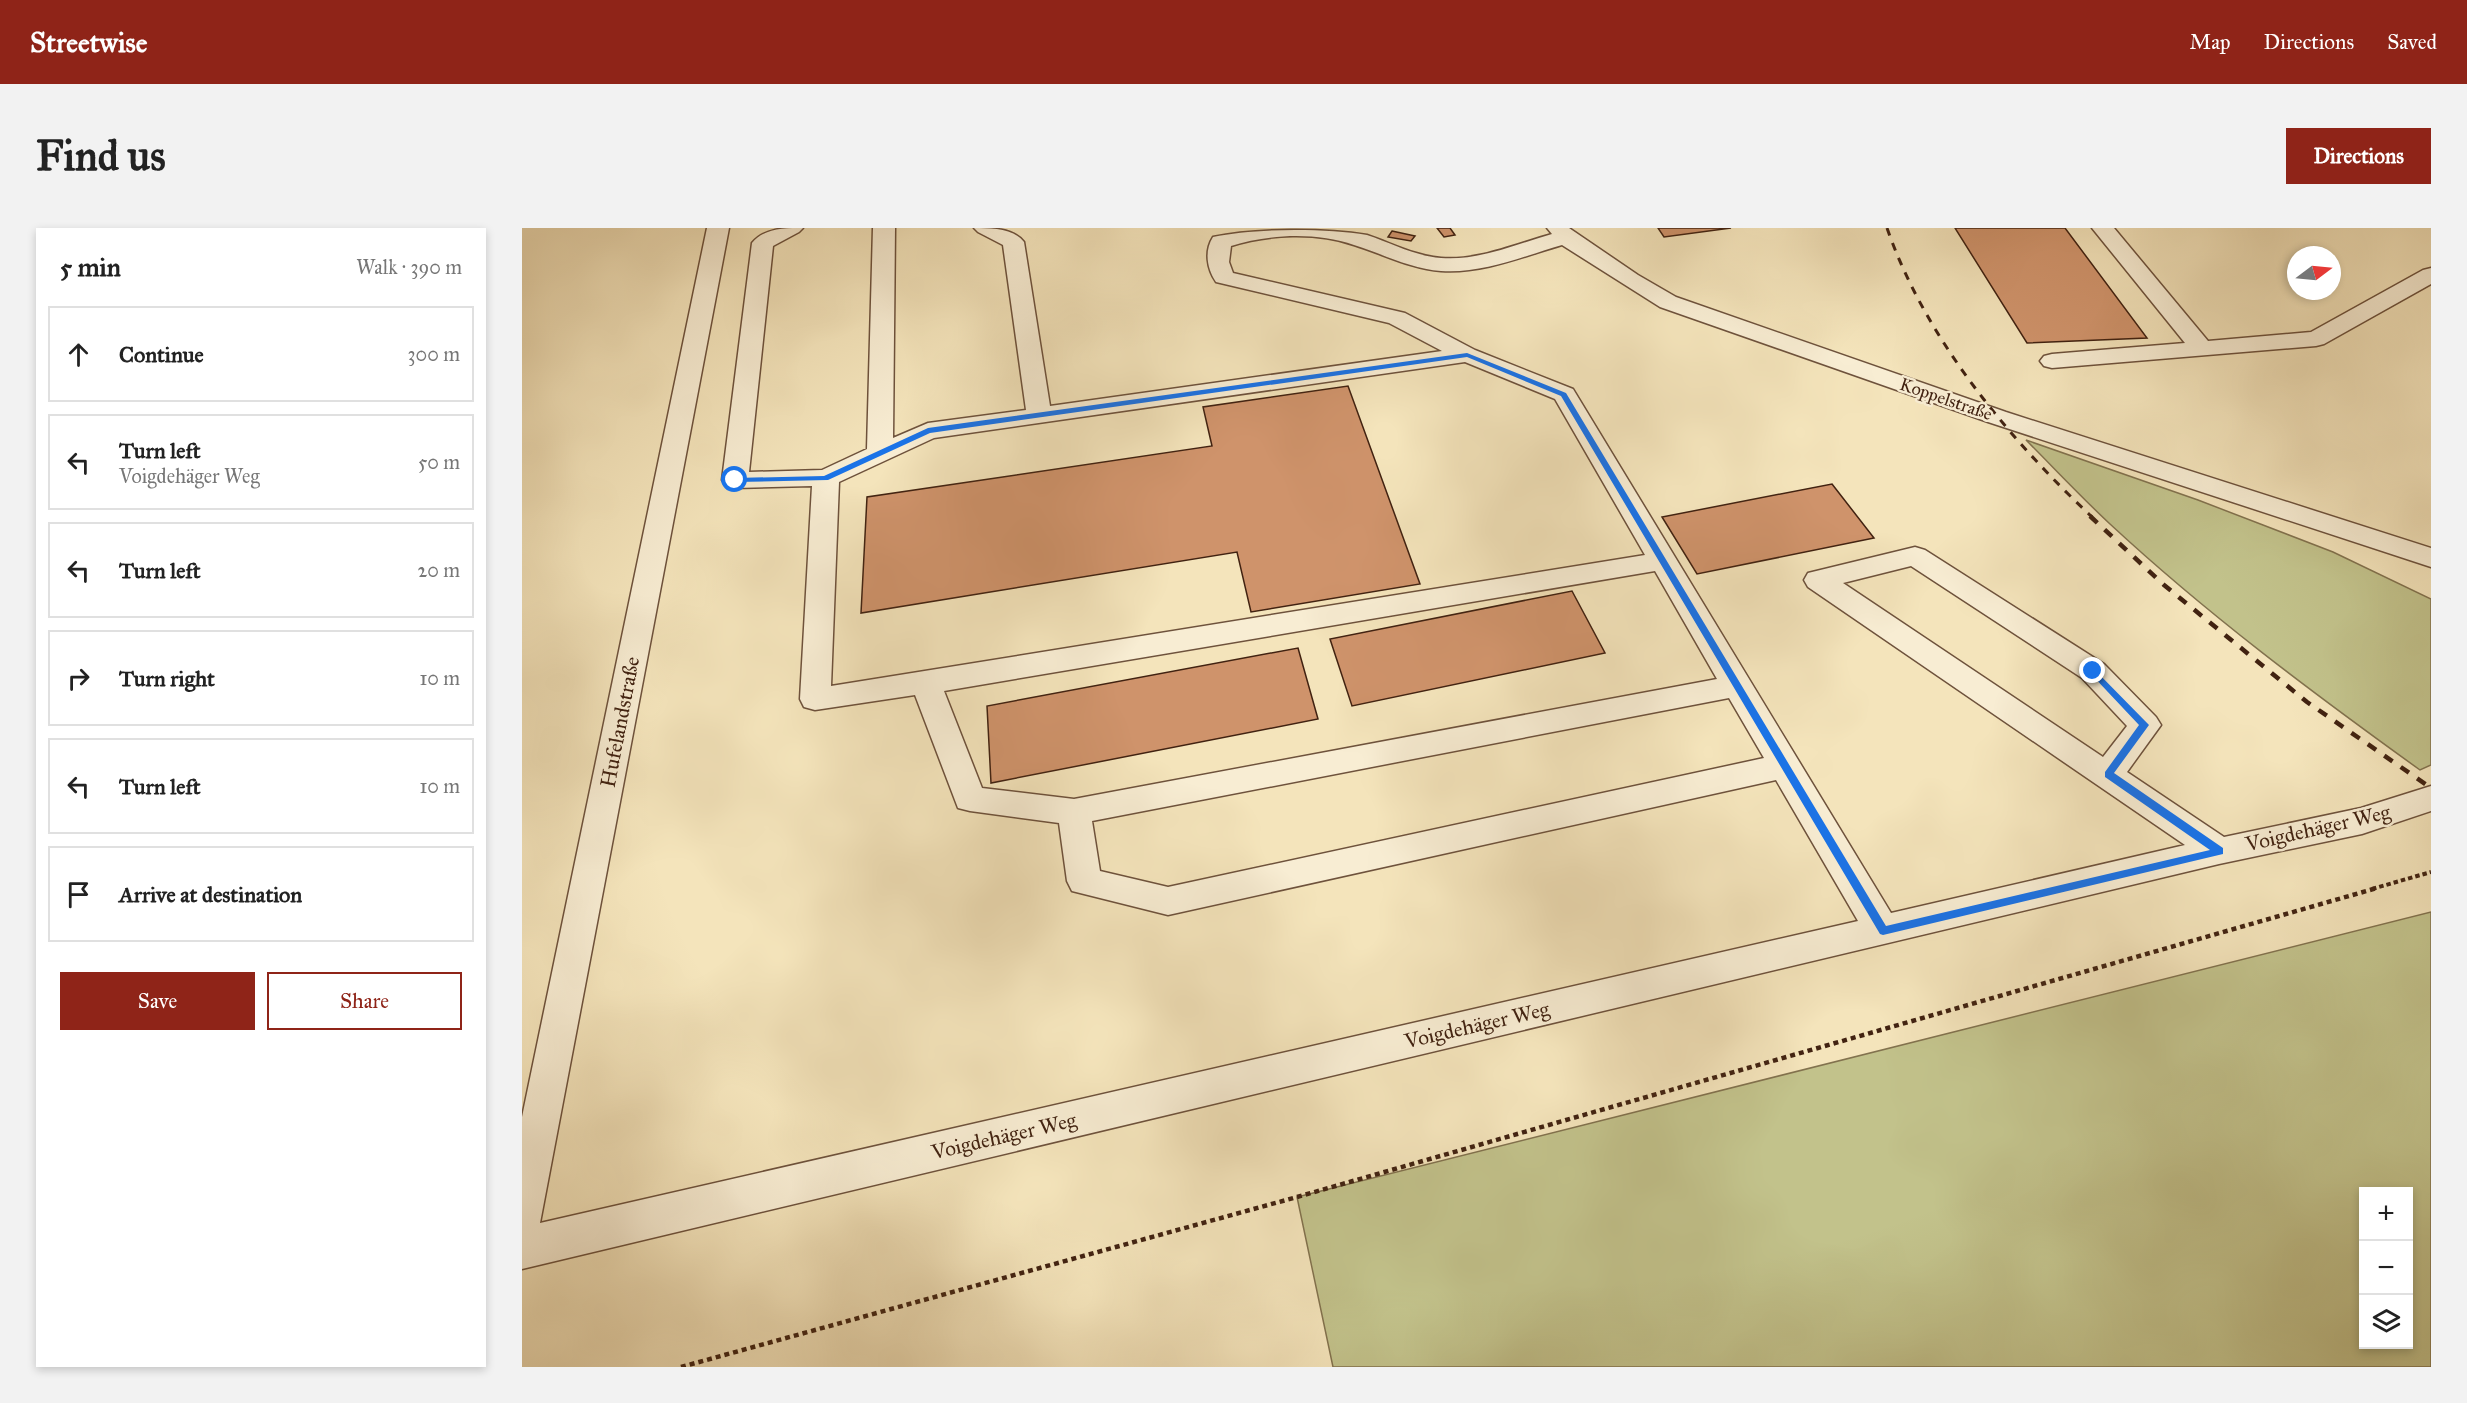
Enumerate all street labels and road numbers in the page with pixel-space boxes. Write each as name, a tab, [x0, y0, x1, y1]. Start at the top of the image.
street label: Koppelstraße	[1897, 373, 1995, 425]
street label: Hufelandstraße	[595, 654, 645, 790]
street label: Voigdehäger Weg	[2242, 799, 2393, 858]
street label: Voigdehäger Weg	[1401, 996, 1552, 1055]
street label: Voigdehäger Weg	[928, 1107, 1079, 1166]

